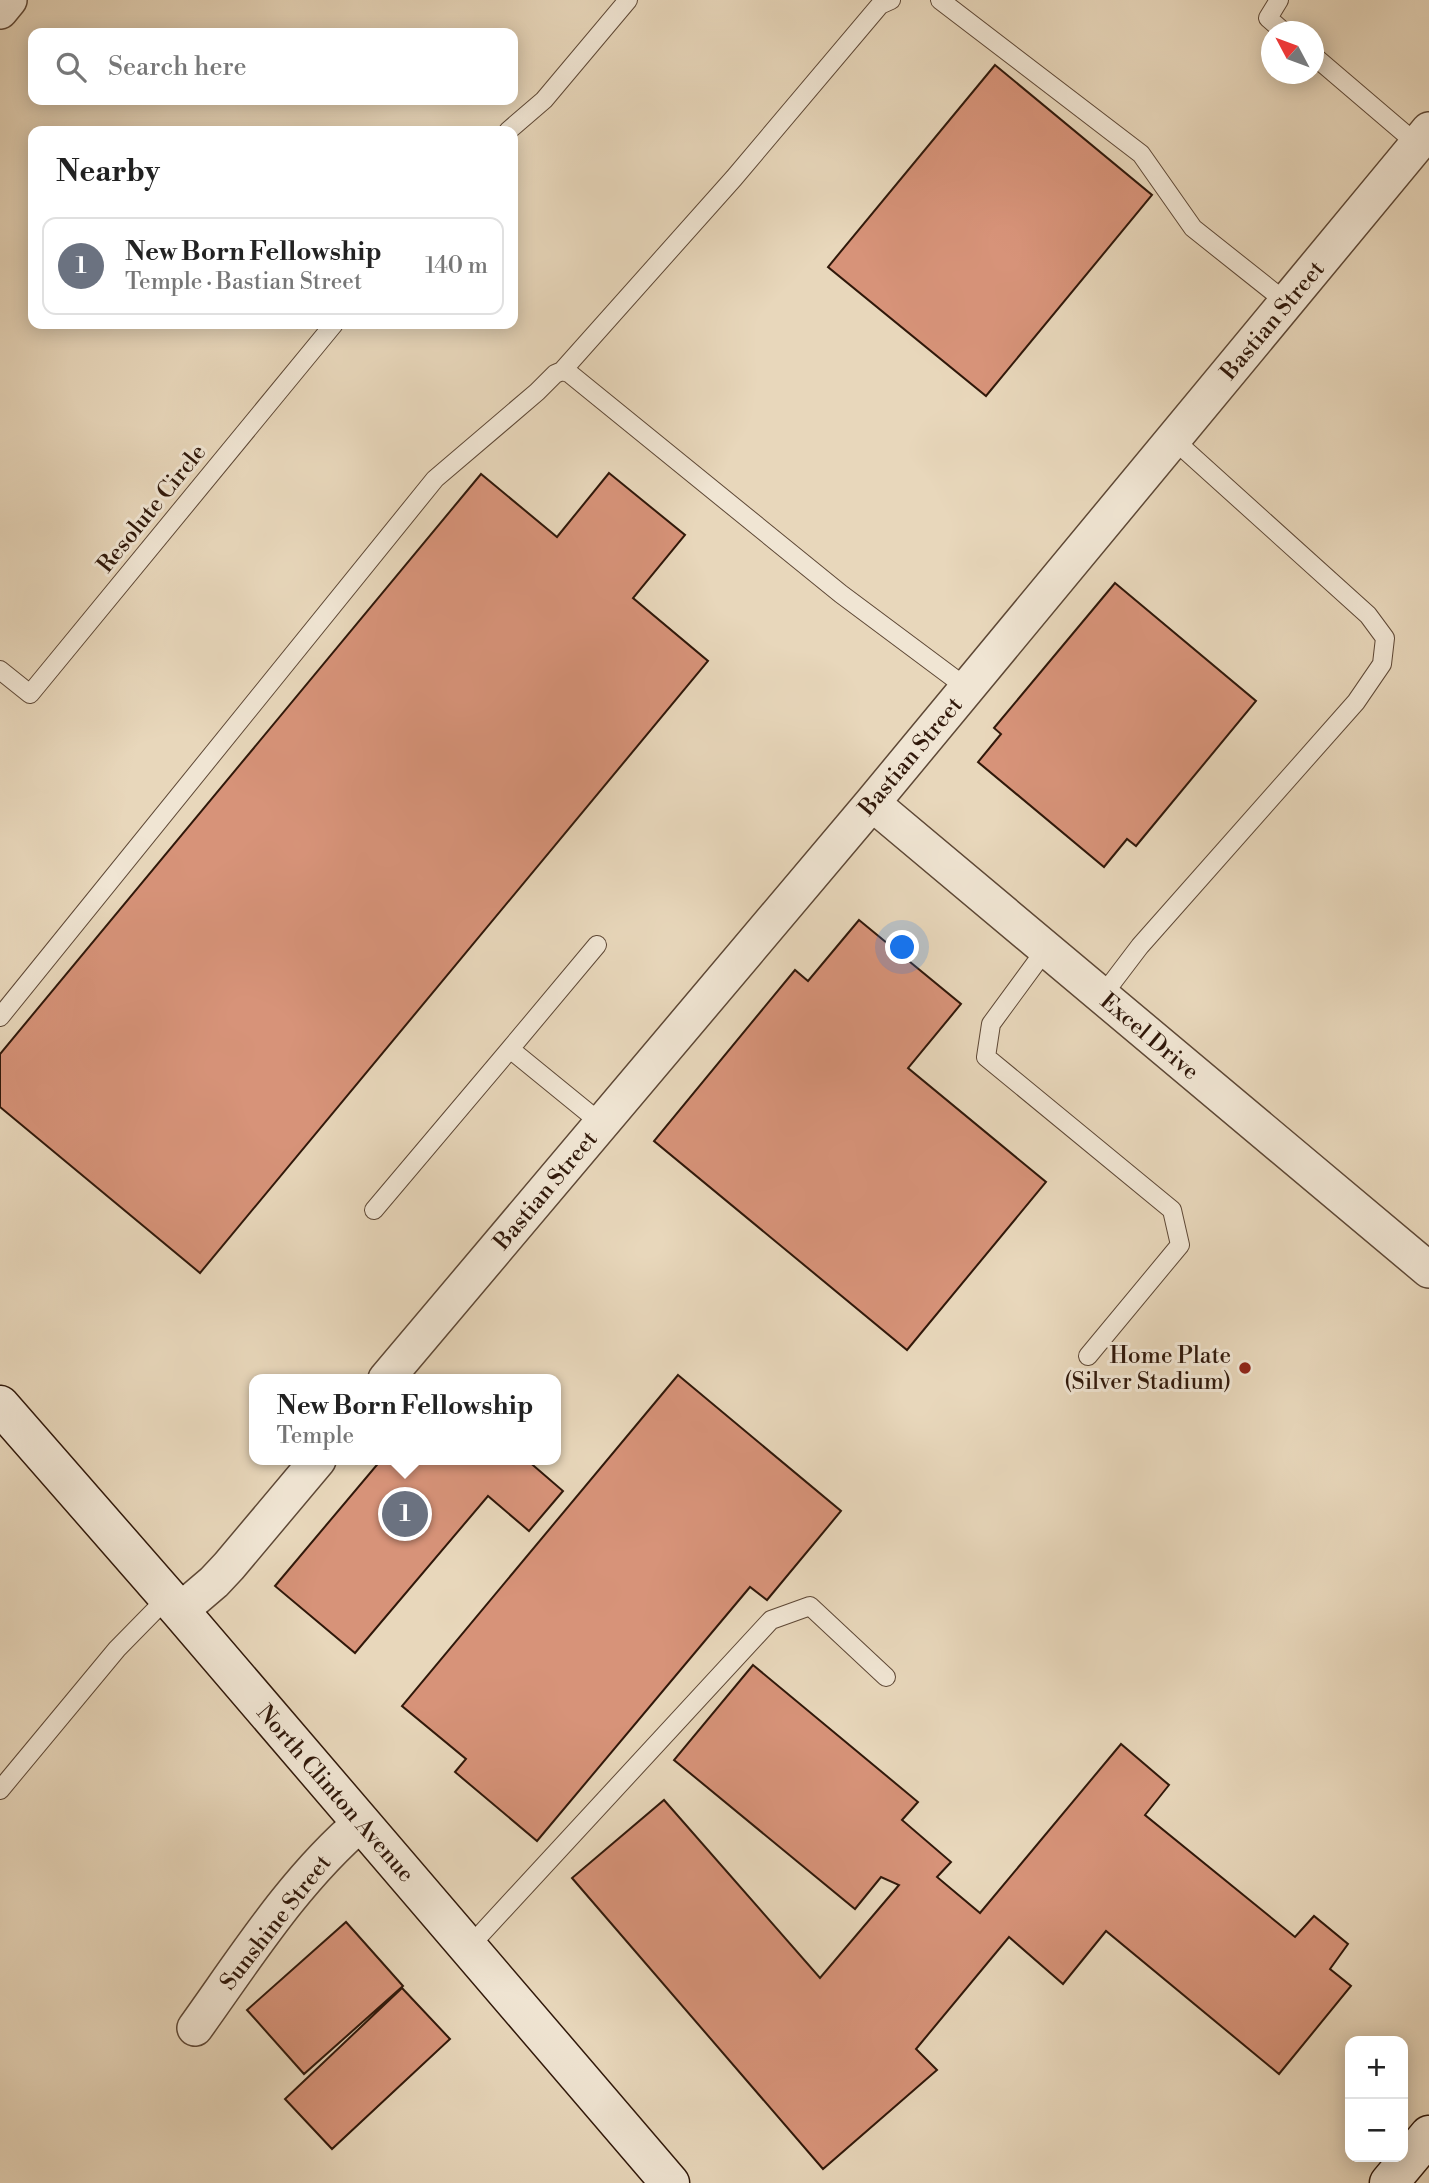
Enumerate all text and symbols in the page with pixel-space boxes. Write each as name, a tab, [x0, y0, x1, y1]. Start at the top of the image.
north arrow	[1261, 21, 1324, 84]
search box	[28, 28, 518, 105]
icon: search	[52, 48, 90, 86]
text: Search here	[108, 51, 247, 83]
text: Nearby	[56, 153, 160, 191]
text: New Born Fellowship	[125, 236, 382, 268]
text: 1	[75, 252, 87, 280]
text: 140 m	[425, 252, 488, 280]
street label: Bastian Street	[1214, 256, 1331, 386]
text: Temple · Bastian Street	[125, 268, 362, 296]
street label: Resolute Circle	[91, 439, 212, 579]
street label: Bastian Street	[852, 692, 969, 822]
your location	[885, 930, 919, 964]
street label: Excel Drive	[1094, 987, 1204, 1086]
street label: Bastian Street	[487, 1126, 604, 1256]
place label: Home Plate (Silver Stadium)	[1064, 1342, 1231, 1396]
marker: Home Plate (Silver Stadium)	[1237, 1360, 1253, 1376]
popup	[249, 1374, 561, 1465]
text: New Born Fellowship	[277, 1390, 533, 1422]
text: Temple	[277, 1422, 354, 1450]
pin: 1	[382, 1488, 428, 1540]
street label: North Clinton Avenue	[250, 1699, 420, 1888]
street label: Sunshine Street	[214, 1849, 337, 1996]
map controls	[1345, 2036, 1408, 2162]
button: +	[1345, 2036, 1408, 2099]
button: −	[1345, 2099, 1408, 2162]

